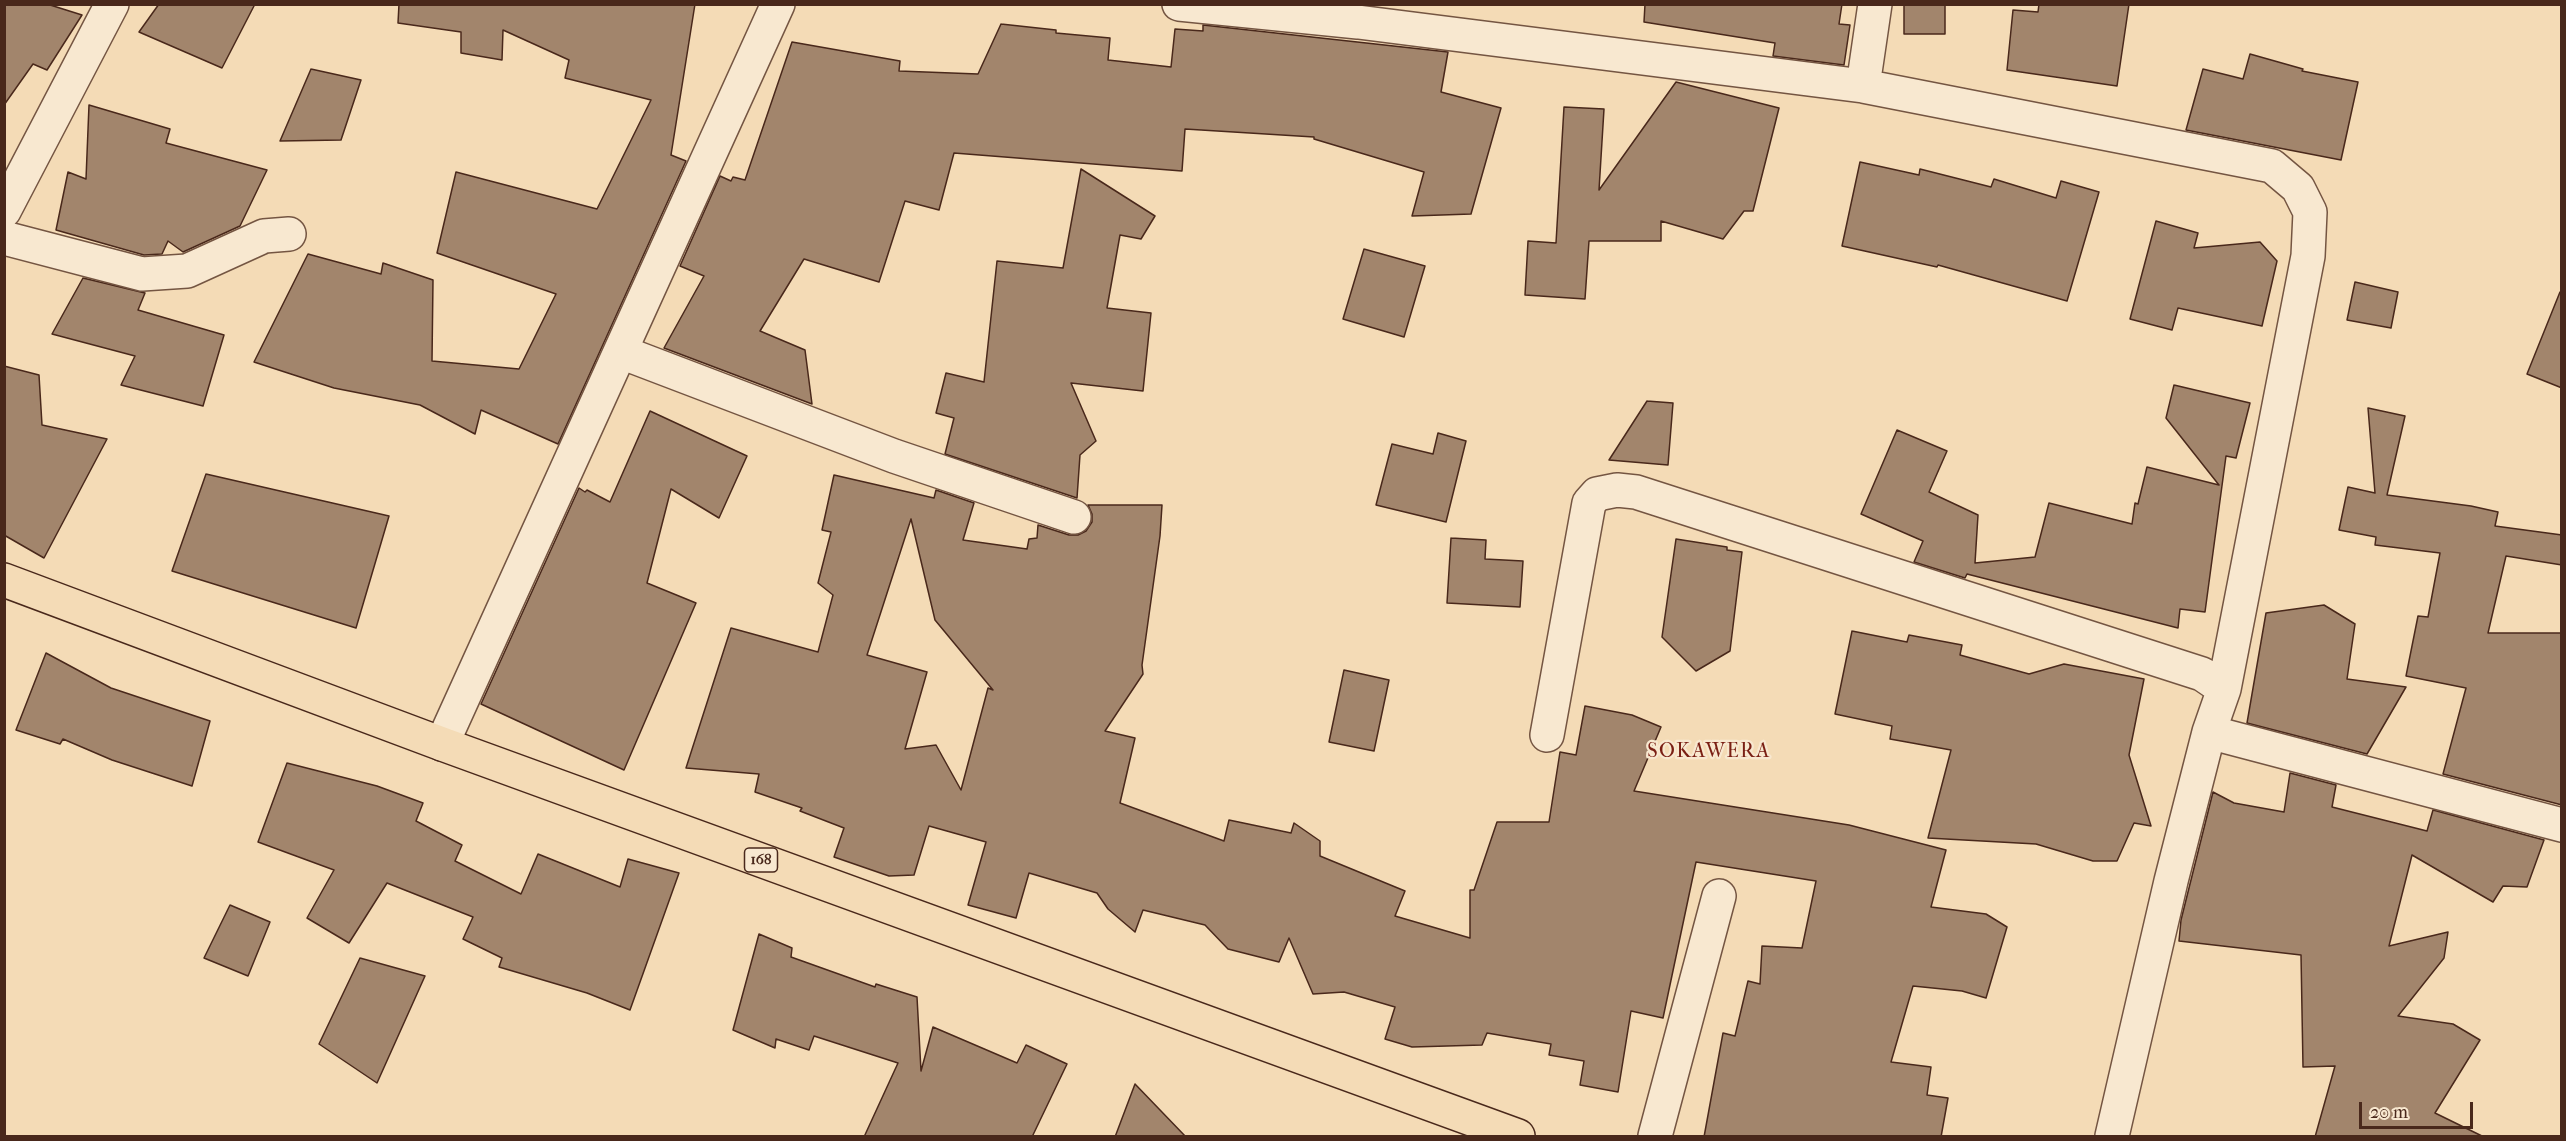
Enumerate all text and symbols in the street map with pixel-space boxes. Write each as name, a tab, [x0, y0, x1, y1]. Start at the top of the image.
district label: SOKAWERA	[1647, 740, 1771, 764]
road number: 168	[744, 848, 777, 872]
scale bar	[2362, 1090, 2476, 1128]
text: 20 m	[2370, 1102, 2408, 1123]

